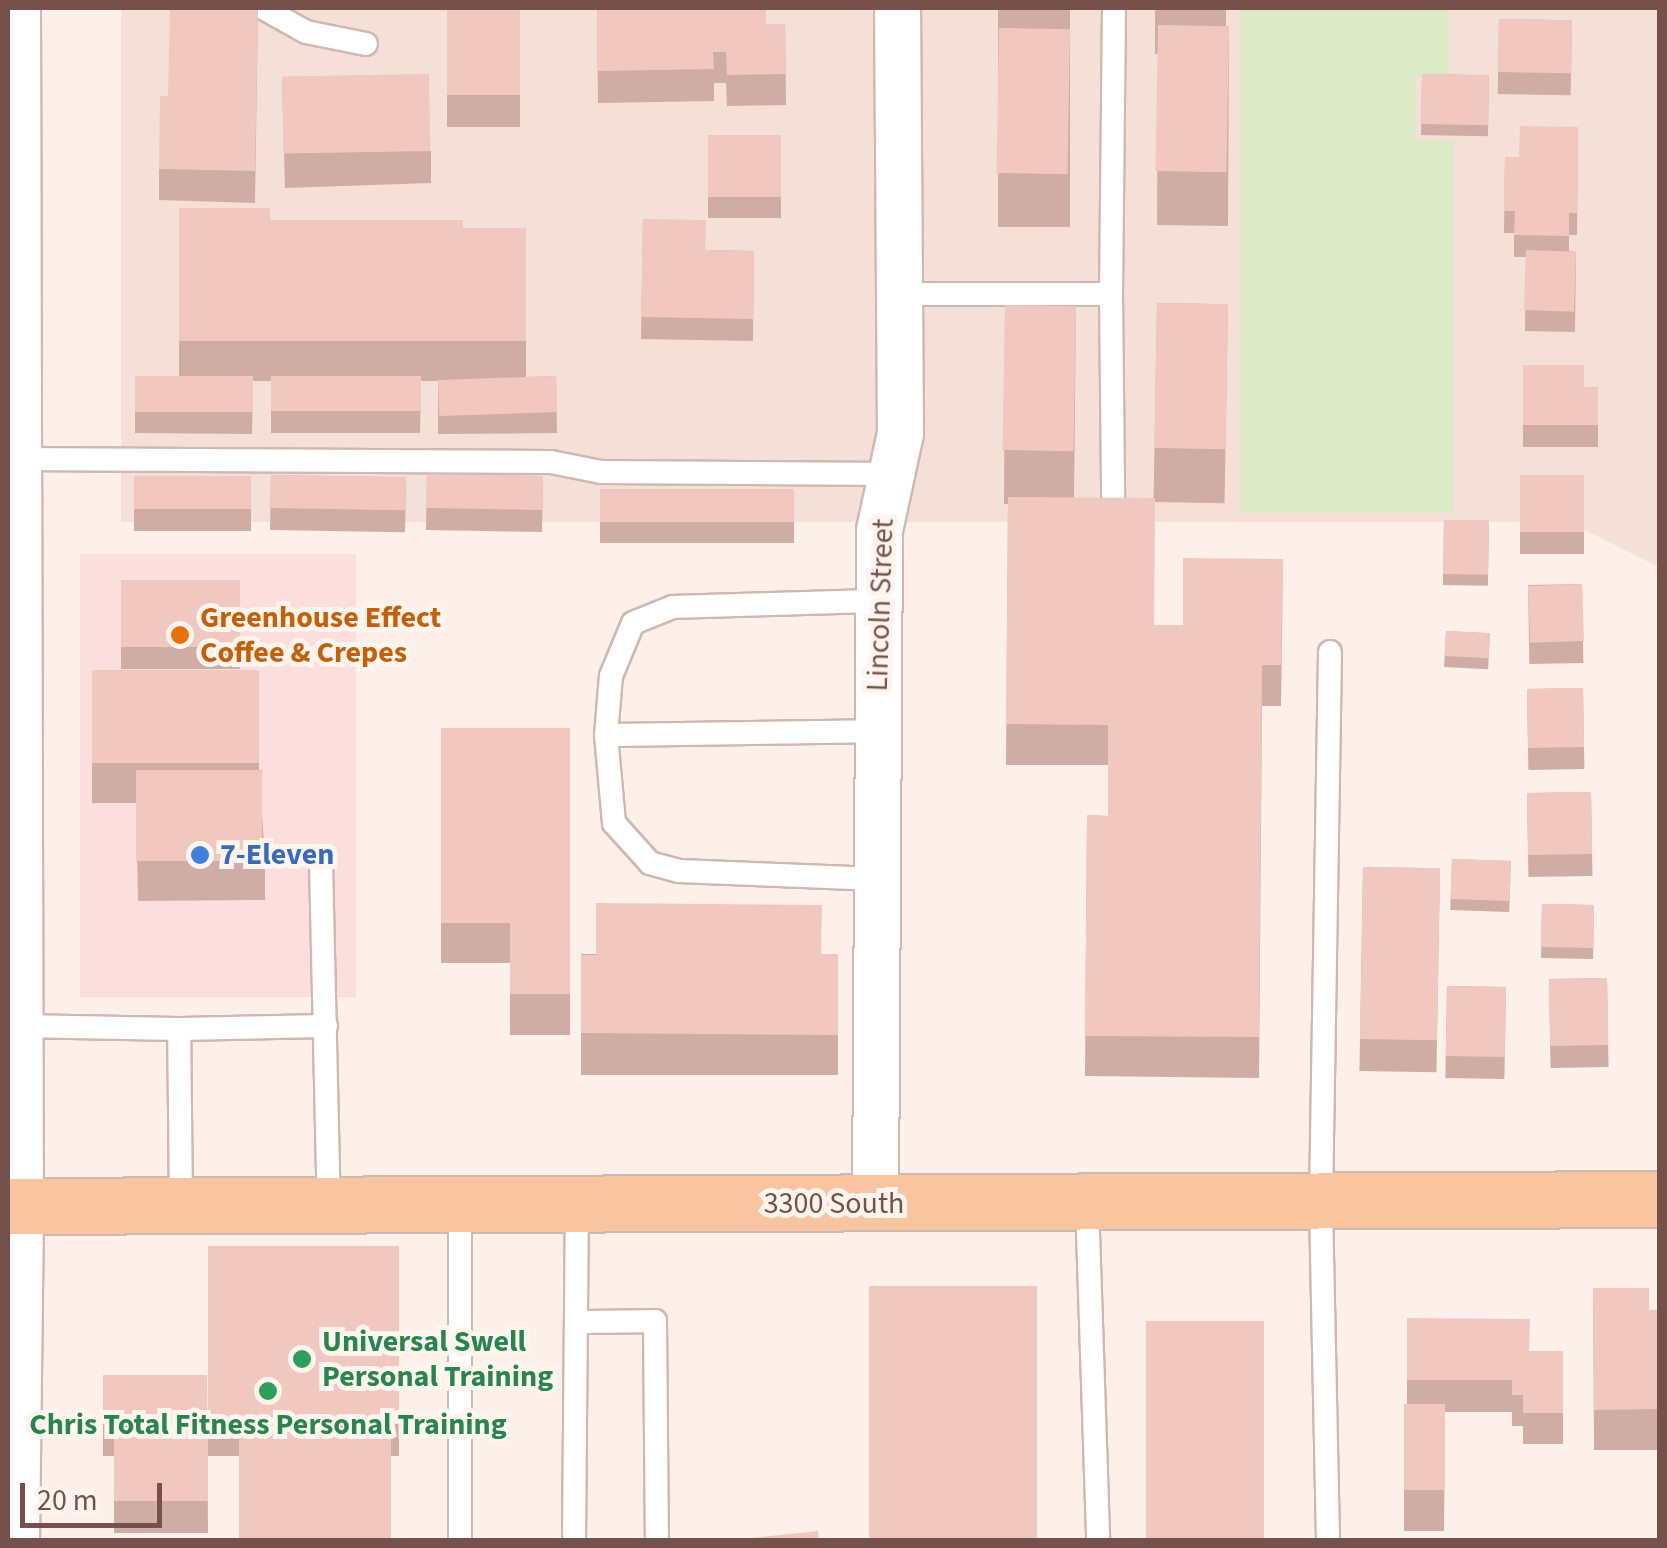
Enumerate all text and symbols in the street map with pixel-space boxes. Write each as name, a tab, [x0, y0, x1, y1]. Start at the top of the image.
street label: Lincoln Street	[860, 518, 902, 692]
place label: Greenhouse Effect Coffee & Crepes	[200, 600, 441, 670]
marker: Greenhouse Effect Coffee & Crepes	[169, 624, 191, 646]
place label: 7-Eleven	[220, 837, 334, 873]
marker: 7-Eleven	[189, 844, 211, 866]
street label: 3300 South	[764, 1186, 904, 1222]
place label: Universal Swell Personal Training	[322, 1324, 553, 1394]
marker: Universal Swell Personal Training	[291, 1348, 313, 1370]
marker: Chris Total Fitness Personal Training	[257, 1380, 279, 1402]
place label: Chris Total Fitness Personal Training	[29, 1407, 507, 1443]
scale bar	[25, 1463, 168, 1525]
text: 20 m	[37, 1479, 98, 1522]

